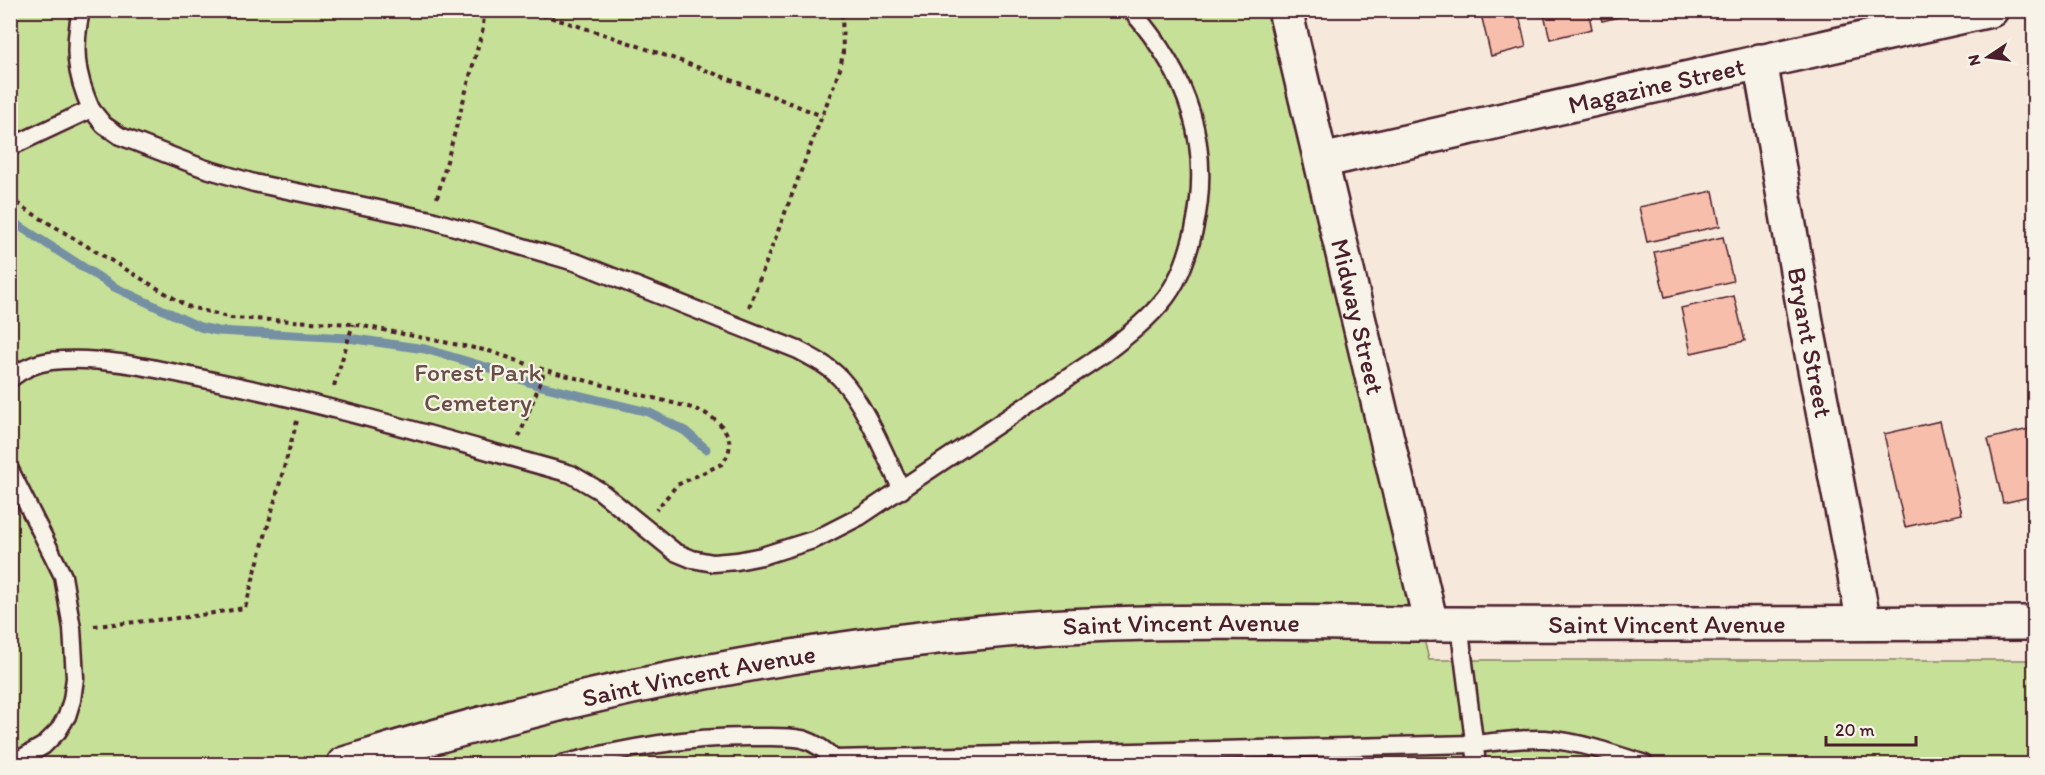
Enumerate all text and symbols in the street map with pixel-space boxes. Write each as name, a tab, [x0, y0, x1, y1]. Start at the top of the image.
north arrow	[1958, 27, 2018, 87]
street label: Magazine Street	[1565, 50, 1748, 121]
text: N	[1963, 53, 1984, 68]
street label: Midway Street	[1324, 235, 1392, 398]
street label: Bryant Street	[1781, 265, 1840, 421]
park label: Forest Park Cemetery	[414, 356, 542, 418]
street label: Saint Vincent Avenue	[1062, 606, 1300, 642]
street label: Saint Vincent Avenue	[1548, 608, 1786, 640]
street label: Saint Vincent Avenue	[579, 637, 818, 714]
scale bar	[1826, 709, 1916, 747]
text: 20 m	[1835, 719, 1875, 741]

